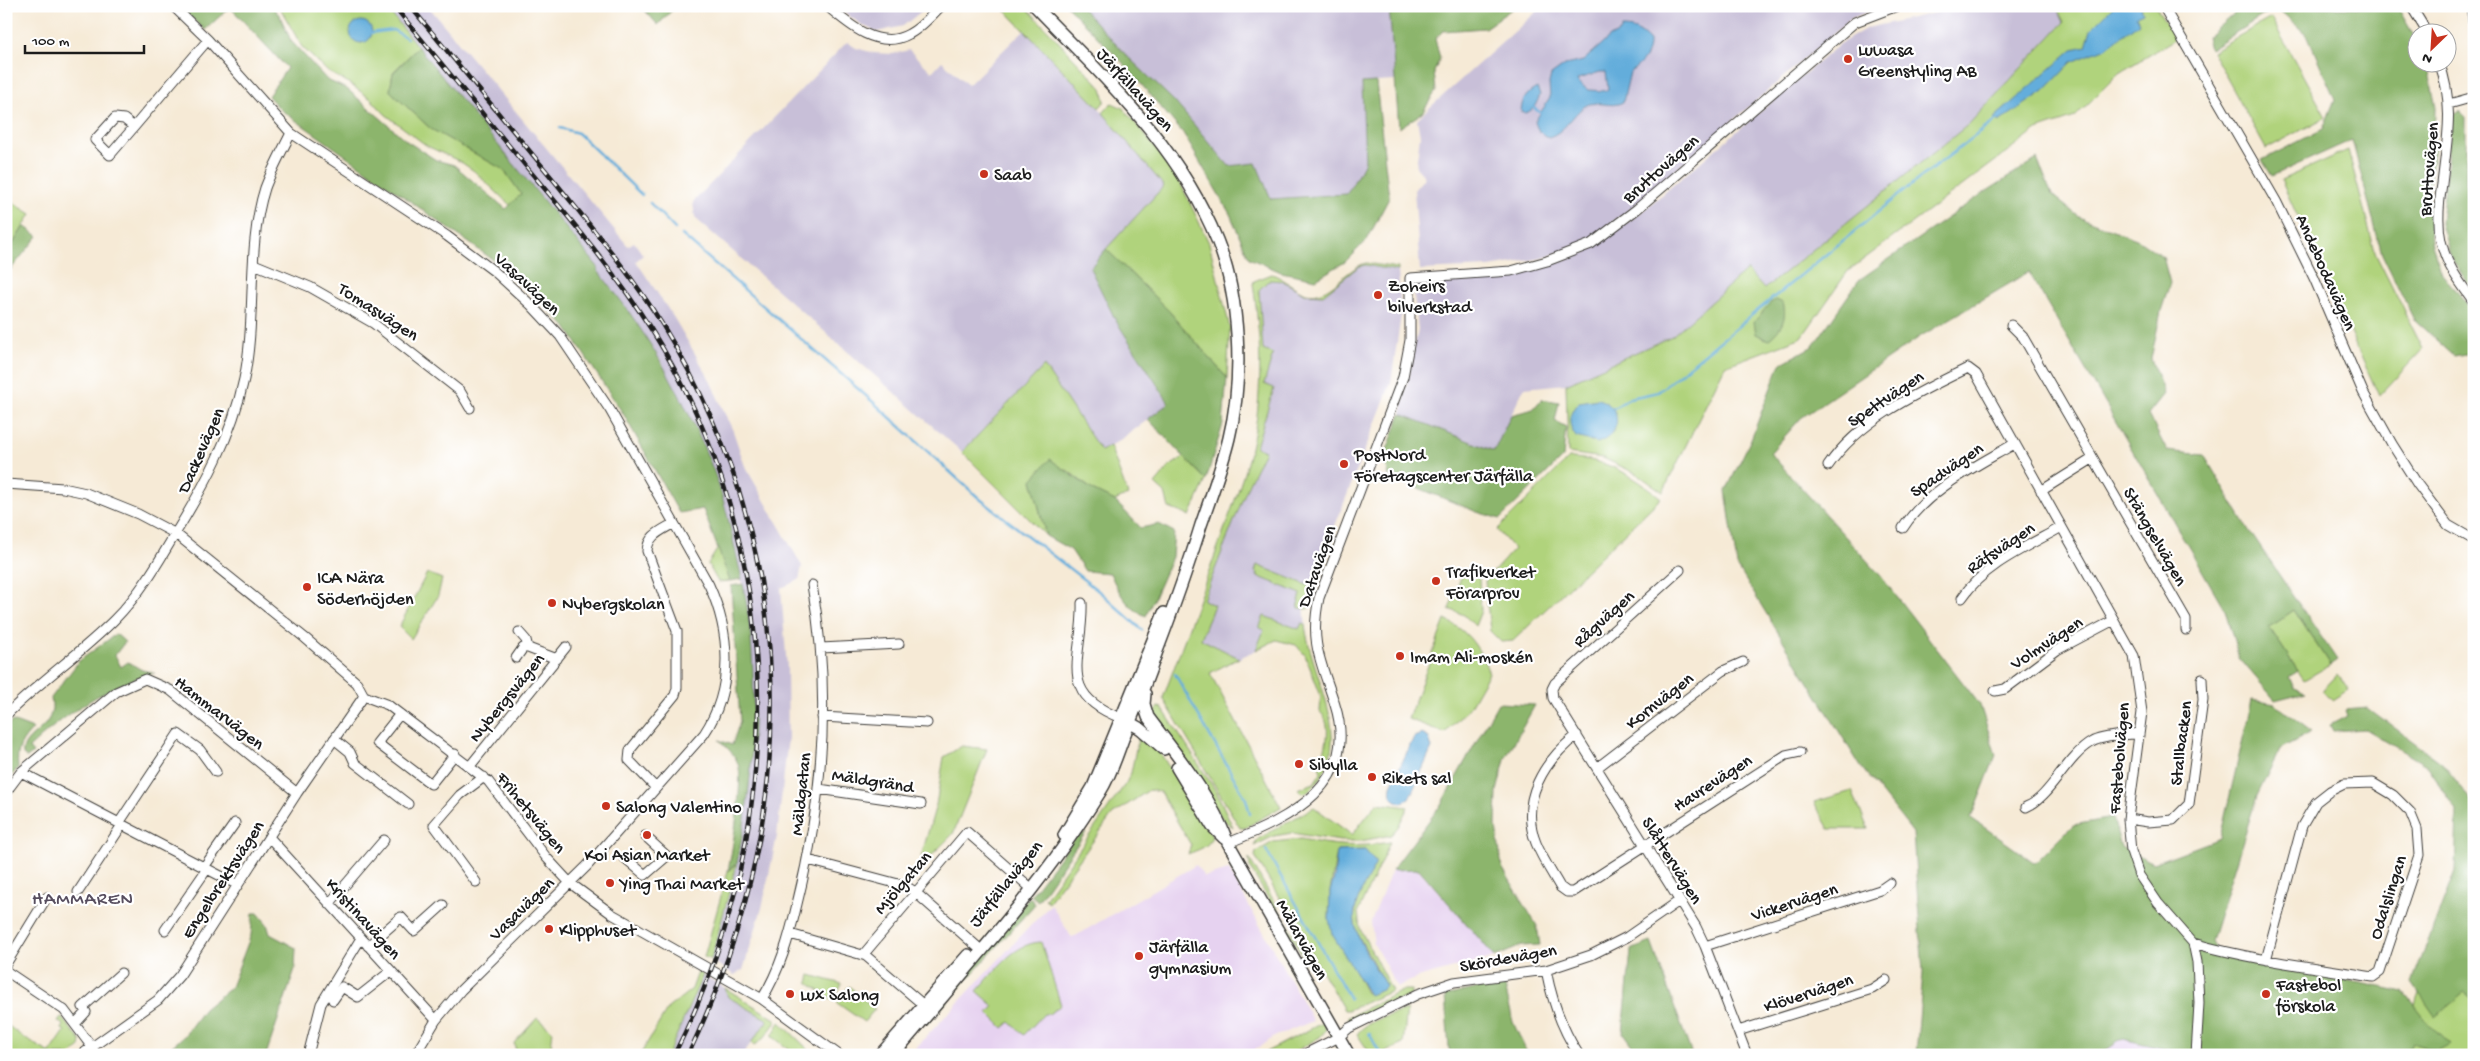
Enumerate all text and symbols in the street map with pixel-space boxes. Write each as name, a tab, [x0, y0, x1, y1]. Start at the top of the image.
scale bar	[25, 22, 144, 54]
north arrow	[2408, 22, 2458, 72]
text: 100 m	[31, 33, 70, 51]
place label: Luwasa Greenstyling AB	[1858, 41, 1977, 83]
street label: Järfällavägen	[1091, 45, 1177, 137]
text: N	[2420, 48, 2435, 67]
marker: Luwasa Greenstyling AB	[1842, 53, 1854, 65]
street label: Bruttovägen	[2416, 121, 2445, 218]
street label: Bruttovägen	[1618, 131, 1704, 209]
place label: Saab	[994, 166, 1032, 187]
marker: Saab	[978, 168, 990, 180]
street label: Andebodavägen	[2290, 212, 2360, 335]
street label: Vasavägen	[488, 248, 564, 321]
place label: Zoheirs bilverkstad	[1388, 277, 1473, 319]
street label: Tomasvägen	[333, 279, 422, 347]
marker: Zoheirs bilverkstad	[1372, 289, 1384, 301]
street label: Spettvägen	[1844, 367, 1929, 433]
street label: Dackevägen	[174, 405, 231, 498]
street label: Spadvägen	[1907, 439, 1988, 503]
place label: PostNord Företagscenter Järfälla	[1353, 446, 1534, 488]
marker: PostNord Företagscenter Järfälla	[1338, 458, 1350, 470]
street label: Stängselvägen	[2117, 484, 2191, 591]
street label: Räfsvägen	[1963, 518, 2040, 579]
street label: Datavägen	[1294, 523, 1342, 611]
place label: Trafikverket Förarprov	[1445, 563, 1537, 605]
place label: ICA Nära Söderhöjden	[317, 569, 414, 611]
marker: Trafikverket Förarprov	[1430, 575, 1442, 587]
marker: ICA Nära Söderhöjden	[301, 581, 313, 593]
street label: Rågvägen	[1570, 586, 1640, 653]
place label: Nybergskolan	[562, 595, 665, 616]
marker: Nybergskolan	[546, 597, 558, 609]
street label: Volmvägen	[2006, 613, 2088, 676]
place label: Imam Ali-moskén	[1410, 648, 1533, 669]
street label: Nybergsvägen	[466, 649, 551, 747]
marker: Imam Ali-moskén	[1394, 650, 1406, 662]
street label: Kornvägen	[1622, 669, 1699, 735]
street label: Hammarvägen	[169, 672, 268, 756]
street label: Stallbacken	[2167, 699, 2198, 787]
street label: Fastebolvägen	[2105, 701, 2136, 816]
street label: Mäldgatan	[788, 751, 817, 837]
street label: Havrevägen	[1670, 751, 1757, 817]
place label: Sibylla	[1309, 756, 1359, 777]
marker: Sibylla	[1293, 758, 1305, 770]
street label: Mäldgränd	[830, 766, 917, 800]
street label: Frihetsvägen	[490, 768, 569, 859]
place label: Rikets sal	[1382, 769, 1452, 790]
marker: Rikets sal	[1366, 771, 1378, 783]
place label: Salong Valentino	[616, 798, 742, 819]
marker: Salong Valentino	[600, 800, 612, 812]
street label: Slåttervägen	[1636, 814, 1706, 909]
street label: Engelbrektsvägen	[178, 817, 270, 943]
marker: Koi Asian Market	[641, 829, 653, 841]
street label: Järfällavägen	[966, 837, 1049, 932]
place label: Koi Asian Market	[585, 846, 711, 867]
street label: Mjölgatan	[871, 847, 937, 920]
street label: Odalslingan	[2366, 853, 2413, 942]
street label: Vasavägen	[485, 873, 560, 947]
street label: Kristinavägen	[320, 875, 405, 965]
place label: Ying Thai Market	[618, 875, 745, 896]
marker: Ying Thai Market	[604, 877, 616, 889]
street label: Vickervägen	[1748, 879, 1841, 928]
district label: HAMMAREN	[32, 889, 134, 912]
street label: Mälarvägen	[1270, 896, 1332, 985]
place label: Klipphuset	[559, 921, 638, 942]
marker: Klipphuset	[543, 923, 555, 935]
place label: Järfälla gymnasium	[1149, 938, 1231, 980]
street label: Skördevägen	[1458, 941, 1559, 978]
marker: Järfälla gymnasium	[1133, 950, 1145, 962]
street label: Klövervägen	[1761, 970, 1857, 1019]
place label: Fastebol förskola	[2275, 976, 2341, 1018]
place label: Lux Salong	[800, 986, 879, 1007]
marker: Lux Salong	[784, 988, 796, 1000]
marker: Fastebol förskola	[2260, 988, 2272, 1000]

